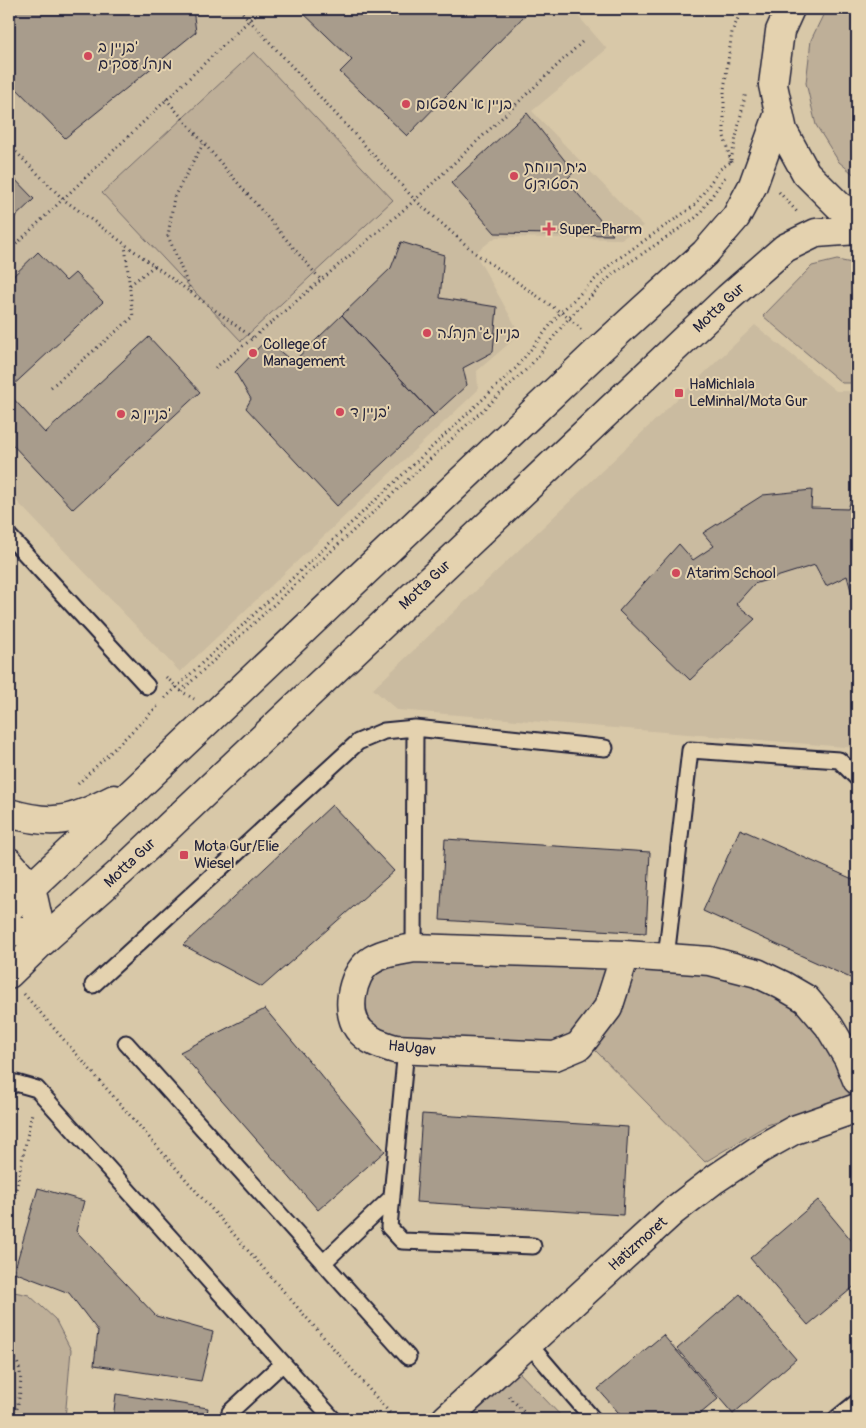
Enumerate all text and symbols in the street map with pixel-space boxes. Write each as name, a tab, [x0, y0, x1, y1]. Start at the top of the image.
place label: בניין ב' מנהל עסקים	[98, 38, 172, 74]
marker: בניין ב' מנהל עסקים	[82, 50, 94, 62]
place label: בניין א' משפטום	[416, 95, 512, 114]
marker: בניין א' משפטום	[400, 98, 412, 110]
place label: בית רווחת הסטודנט	[524, 158, 587, 194]
marker: בית רווחת הסטודנט	[508, 170, 520, 182]
place label: Super-Pharm	[559, 220, 642, 239]
marker: Super-Pharm	[543, 223, 555, 235]
street label: Motta Gur	[689, 279, 749, 337]
place label: בניין ג' הנהלה	[437, 324, 520, 343]
marker: בניין ג' הנהלה	[421, 327, 433, 339]
place label: College of Management	[263, 335, 346, 371]
marker: College of Management	[247, 347, 259, 359]
place label: HaMichlala LeMinhal/Mota Gur	[689, 375, 808, 411]
marker: HaMichlala LeMinhal/Mota Gur	[673, 387, 685, 399]
place label: בניין ד'	[350, 403, 390, 422]
place label: בניין ב'	[131, 405, 171, 424]
marker: בניין ד'	[334, 406, 346, 418]
marker: בניין ב'	[115, 408, 127, 420]
street label: Motta Gur	[395, 556, 455, 614]
place label: Atarim School	[686, 564, 776, 583]
marker: Atarim School	[670, 567, 682, 579]
street label: Motta Gur	[100, 834, 160, 892]
place label: Mota Gur/Elie Wiesel	[194, 837, 279, 873]
marker: Mota Gur/Elie Wiesel	[178, 849, 190, 861]
street label: HaUgav	[387, 1036, 437, 1060]
street label: Hatizmoret	[605, 1212, 672, 1275]

